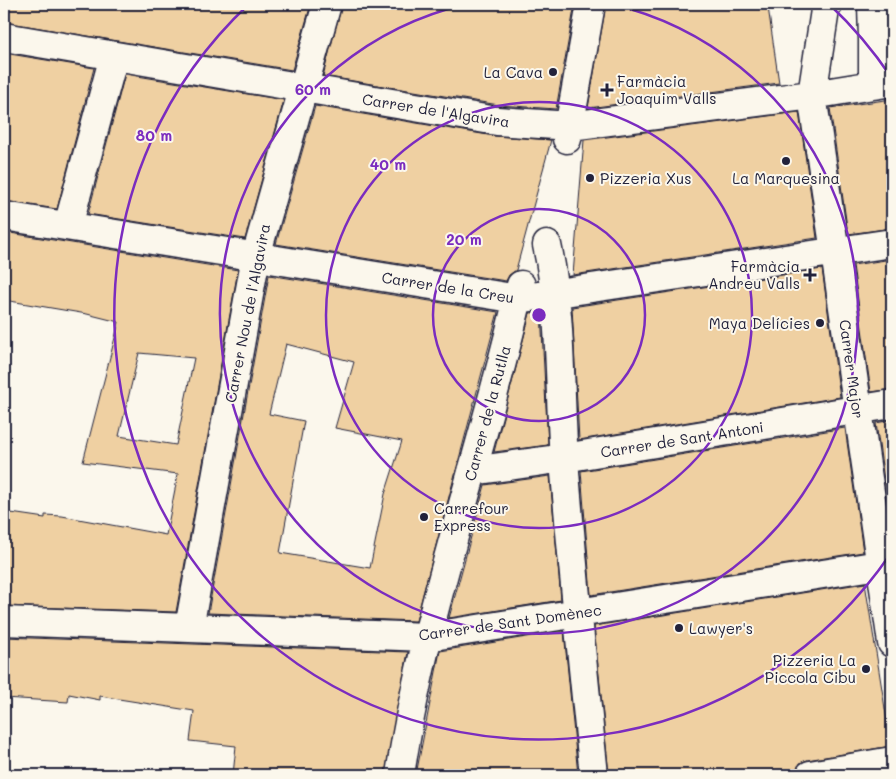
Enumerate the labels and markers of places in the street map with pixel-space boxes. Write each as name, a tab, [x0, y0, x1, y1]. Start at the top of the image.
place label: La Cava	[484, 62, 543, 82]
marker: La Cava	[547, 66, 559, 78]
place label: Farmàcia Joaquim Valls	[617, 71, 716, 108]
marker: Farmàcia Joaquim Valls	[601, 84, 613, 96]
marker: La Marquesina	[780, 155, 792, 167]
place label: Pizzeria Xus	[600, 168, 691, 188]
place label: La Marquesina	[732, 168, 840, 188]
marker: Pizzeria Xus	[584, 172, 596, 184]
place label: Farmàcia Andreu Valls	[708, 256, 800, 293]
marker: Farmàcia Andreu Valls	[804, 269, 816, 281]
centre of rings	[530, 306, 548, 324]
place label: Maya Delícies	[709, 313, 810, 333]
marker: Maya Delícies	[814, 317, 826, 329]
place label: Carrefour Express	[434, 498, 509, 535]
marker: Carrefour Express	[418, 511, 430, 523]
place label: Lawyer's	[689, 618, 753, 638]
marker: Lawyer's	[673, 622, 685, 634]
place label: Pizzeria La Piccola Cibu	[765, 650, 856, 687]
marker: Pizzeria La Piccola Cibu	[860, 663, 872, 675]

